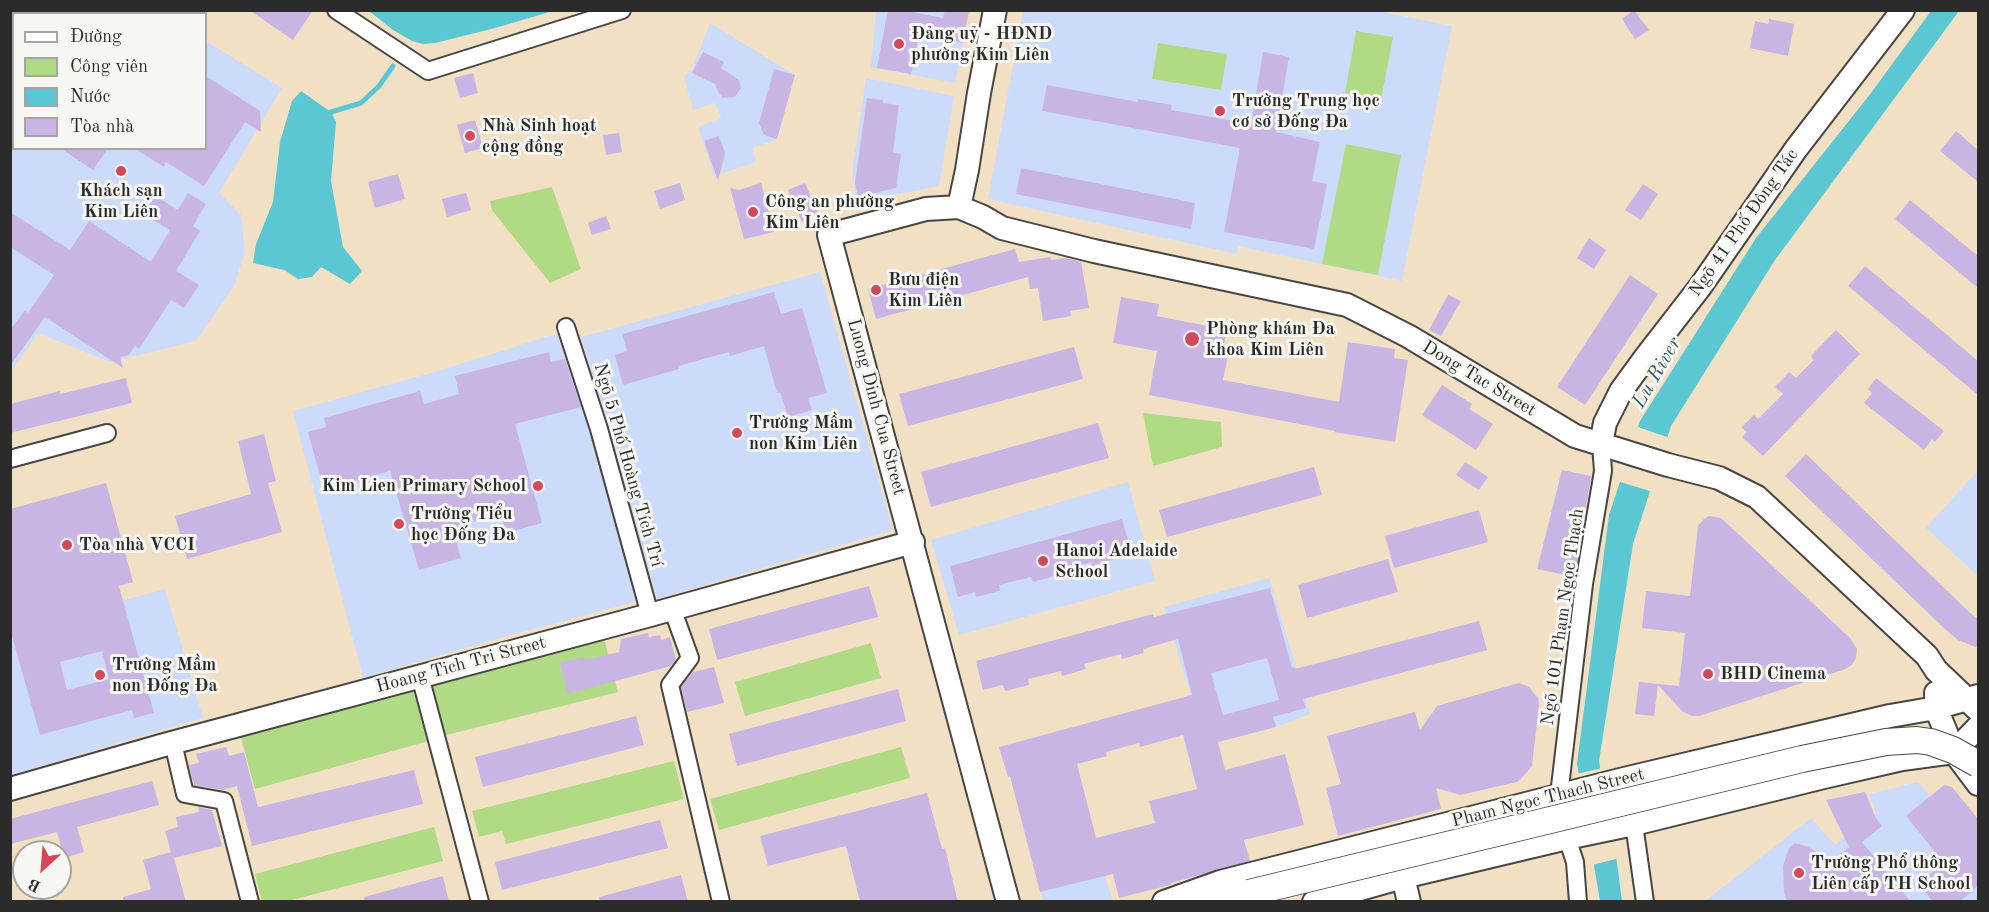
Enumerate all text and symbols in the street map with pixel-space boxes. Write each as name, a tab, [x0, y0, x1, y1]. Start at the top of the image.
legend	[12, 12, 207, 150]
place label: Đảng uỷ - HĐND phường Kim Liên	[911, 23, 1052, 66]
text: Đường	[70, 28, 122, 46]
marker: Đảng uỷ - HĐND phường Kim Liên	[892, 37, 906, 51]
text: Công viên	[70, 58, 148, 76]
text: Nước	[70, 88, 110, 106]
place label: Trường Trung học cơ sở Đống Đa	[1232, 90, 1380, 132]
marker: Trường Trung học cơ sở Đống Đa	[1213, 104, 1227, 118]
place label: Nhà Sinh hoạt cộng đồng	[482, 115, 596, 158]
text: Tòa nhà	[70, 118, 134, 136]
marker: Nhà Sinh hoạt cộng đồng	[463, 129, 477, 143]
street label: Ngõ 41 Phố Đông Tác	[1685, 145, 1803, 301]
marker: Khách sạn Kim Liên	[114, 164, 128, 178]
place label: Khách sạn Kim Liên	[79, 180, 163, 222]
place label: Công an phường Kim Liên	[765, 191, 894, 234]
marker: Công an phường Kim Liên	[746, 205, 760, 219]
place label: Bưu điện Kim Liên	[888, 269, 963, 312]
marker: Bưu điện Kim Liên	[869, 283, 883, 297]
street label: Luong Dinh Cua Street	[842, 316, 910, 498]
place label: Phòng khám Đa khoa Kim Liên	[1206, 318, 1335, 360]
marker: Phòng khám Đa khoa Kim Liên	[1183, 330, 1201, 348]
water label: Lu River	[1627, 333, 1687, 413]
street label: Dong Tac Street	[1418, 337, 1540, 421]
street label: Ngõ 5 Phố Hoàng Tích Trí	[589, 361, 667, 569]
place label: Trường Mầm non Kim Liên	[749, 412, 858, 454]
marker: Trường Mầm non Kim Liên	[730, 426, 744, 440]
place label: Kim Lien Primary School	[321, 475, 526, 497]
marker: Kim Lien Primary School	[531, 479, 545, 493]
place label: Trường Tiểu học Đống Đa	[411, 503, 515, 546]
street label: Ngõ 101 Phạm Ngọc Thạch	[1537, 507, 1589, 727]
marker: Trường Tiểu học Đống Đa	[392, 517, 406, 531]
place label: Tòa nhà VCCI	[79, 534, 195, 556]
marker: Tòa nhà VCCI	[60, 538, 74, 552]
place label: Hanoi Adelaide School	[1055, 540, 1178, 582]
marker: Hanoi Adelaide School	[1036, 554, 1050, 568]
street label: Hoang Tich Tri Street	[374, 632, 548, 698]
place label: Trường Mầm non Đống Đa	[112, 654, 218, 696]
place label: BHD Cinema	[1720, 663, 1826, 685]
marker: BHD Cinema	[1701, 667, 1715, 681]
marker: Trường Mầm non Đống Đa	[93, 668, 107, 682]
street label: Pham Ngoc Thach Street	[1450, 764, 1646, 832]
north arrow	[12, 840, 72, 900]
place label: Trường Phổ thông Liên cấp TH School	[1811, 852, 1970, 894]
marker: Trường Phổ thông Liên cấp TH School	[1792, 866, 1806, 880]
text: B	[26, 875, 44, 894]

